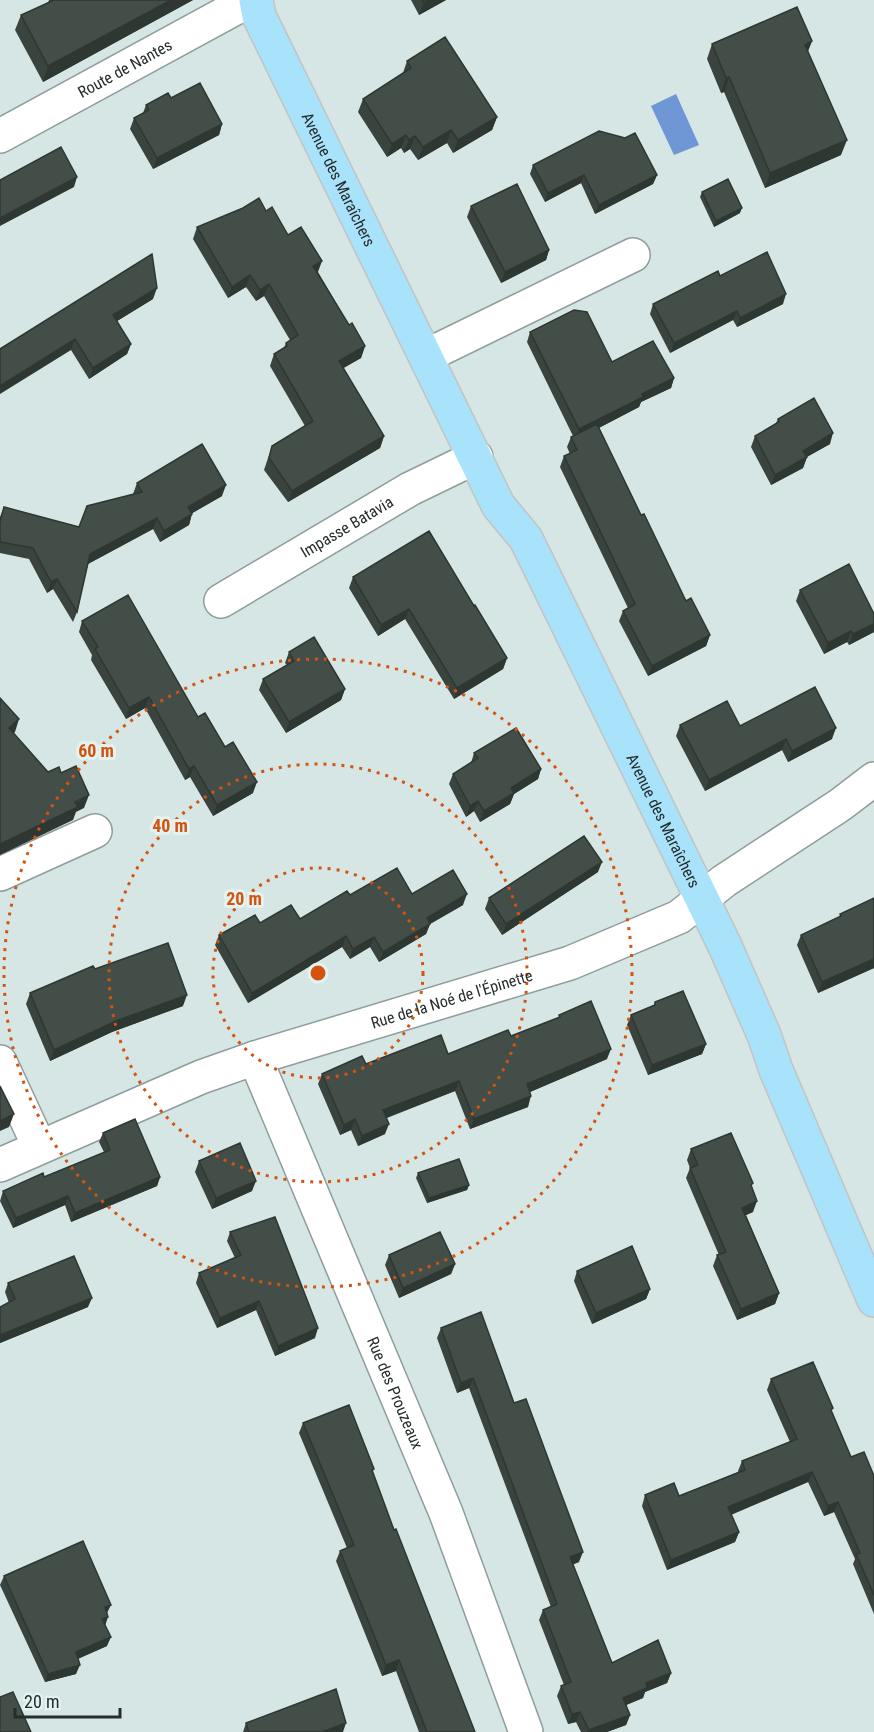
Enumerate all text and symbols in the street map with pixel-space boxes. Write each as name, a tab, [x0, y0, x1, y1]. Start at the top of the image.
street label: Route de Nantes	[75, 35, 175, 102]
street label: Avenue des Maraîchers	[298, 109, 379, 250]
street label: Impasse Batavia	[297, 492, 397, 562]
text: 60 m	[78, 740, 114, 761]
street label: Avenue des Maraîchers	[622, 751, 704, 891]
text: 40 m	[152, 815, 188, 836]
text: 20 m	[226, 888, 262, 909]
centre of rings	[308, 963, 328, 983]
street label: Rue de la Noé de l'Épinette	[369, 966, 535, 1033]
street label: Rue des Prouzeaux	[363, 1334, 427, 1452]
scale bar	[15, 1681, 120, 1719]
text: 20 m	[24, 1691, 59, 1712]

